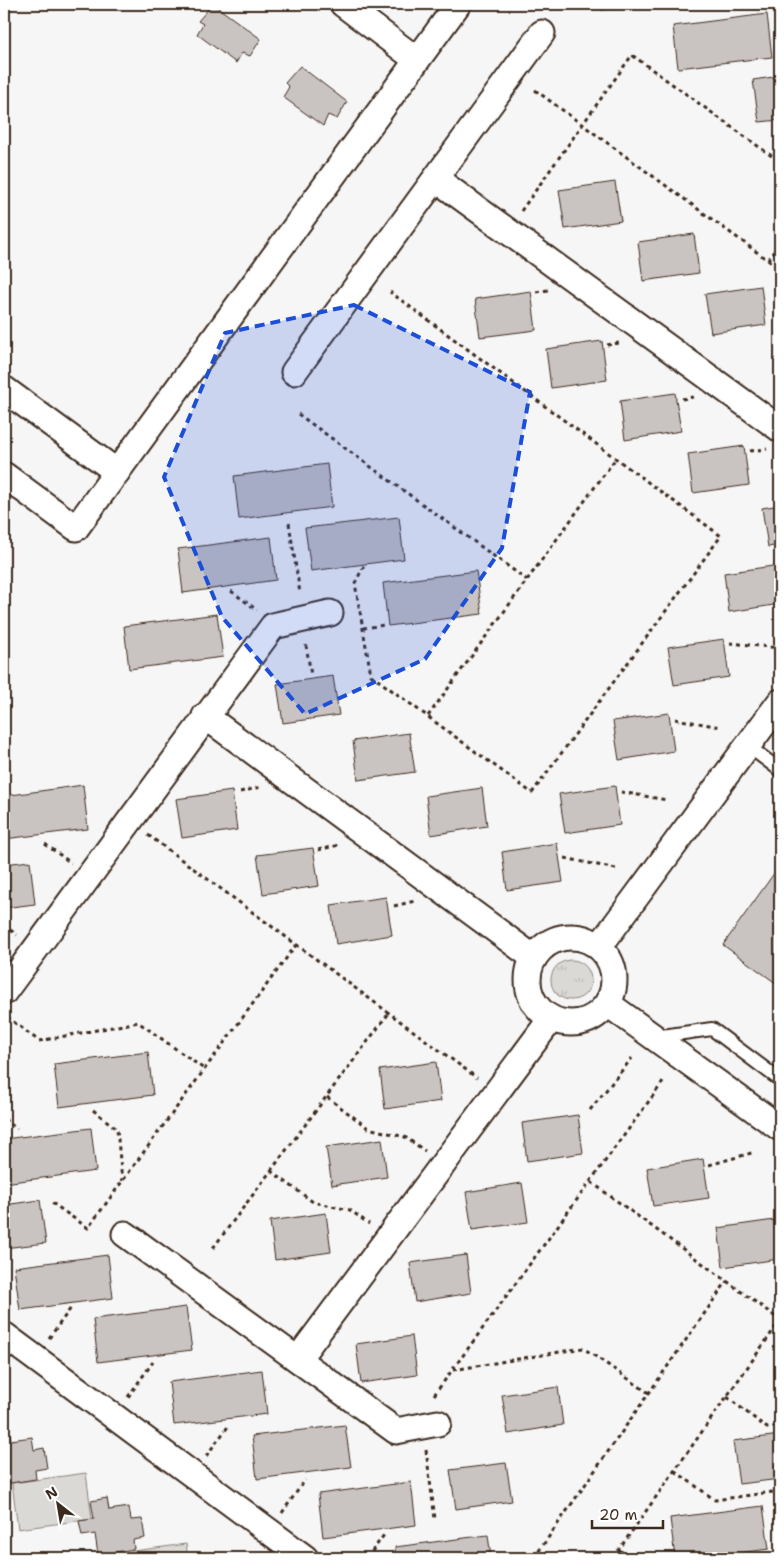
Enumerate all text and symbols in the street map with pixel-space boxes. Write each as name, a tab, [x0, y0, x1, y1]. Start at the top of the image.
north arrow	[32, 1480, 82, 1530]
text: N	[42, 1482, 61, 1503]
scale bar	[592, 1497, 663, 1529]
text: 20 m	[599, 1505, 638, 1525]

